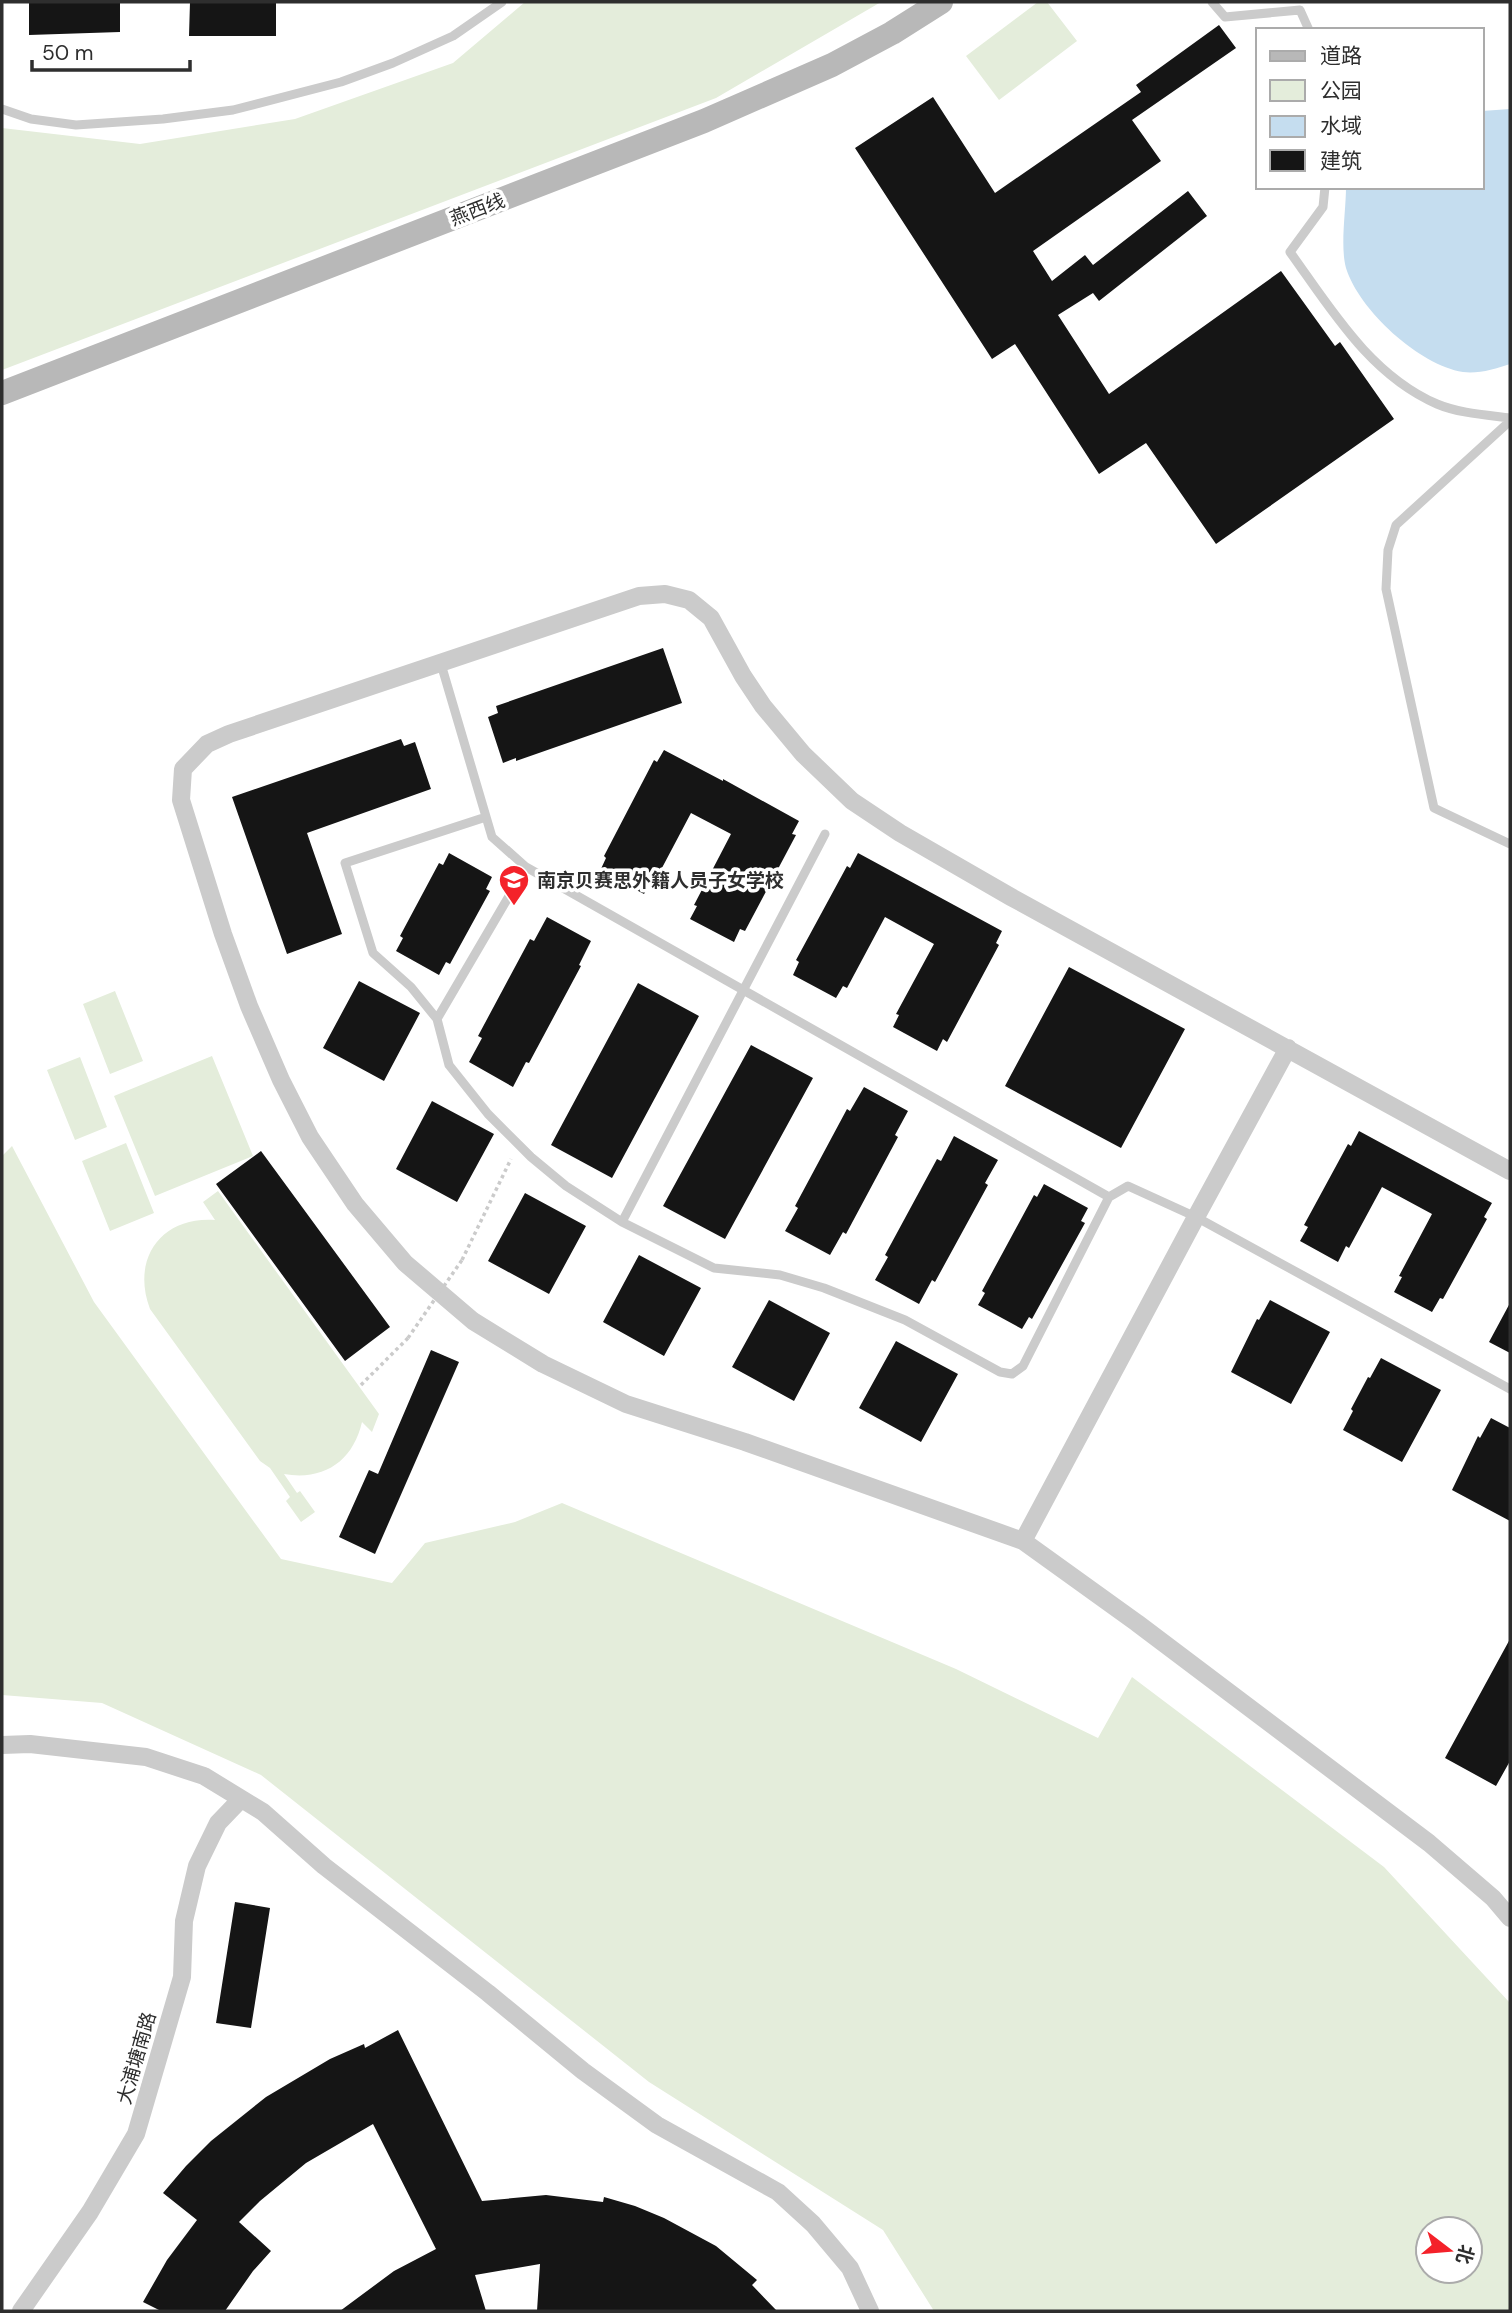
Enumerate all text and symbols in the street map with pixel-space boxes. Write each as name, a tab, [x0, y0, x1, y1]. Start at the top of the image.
scale bar	[32, 28, 189, 72]
legend	[1256, 28, 1484, 189]
text: 50 m	[42, 39, 93, 67]
text: 道路	[1320, 42, 1362, 70]
text: 公园	[1320, 77, 1362, 105]
text: 水域	[1320, 112, 1362, 140]
text: 建筑	[1320, 147, 1362, 175]
street label: 燕西线	[446, 188, 508, 231]
school or university icon: 南京贝赛思外籍人员子女学校	[497, 863, 531, 907]
place label: 南京贝赛思外籍人员子女学校	[537, 868, 784, 893]
street label: 大浦塘南路	[111, 2009, 162, 2107]
north arrow	[1414, 2215, 1484, 2285]
text: 北	[1450, 2242, 1479, 2267]

